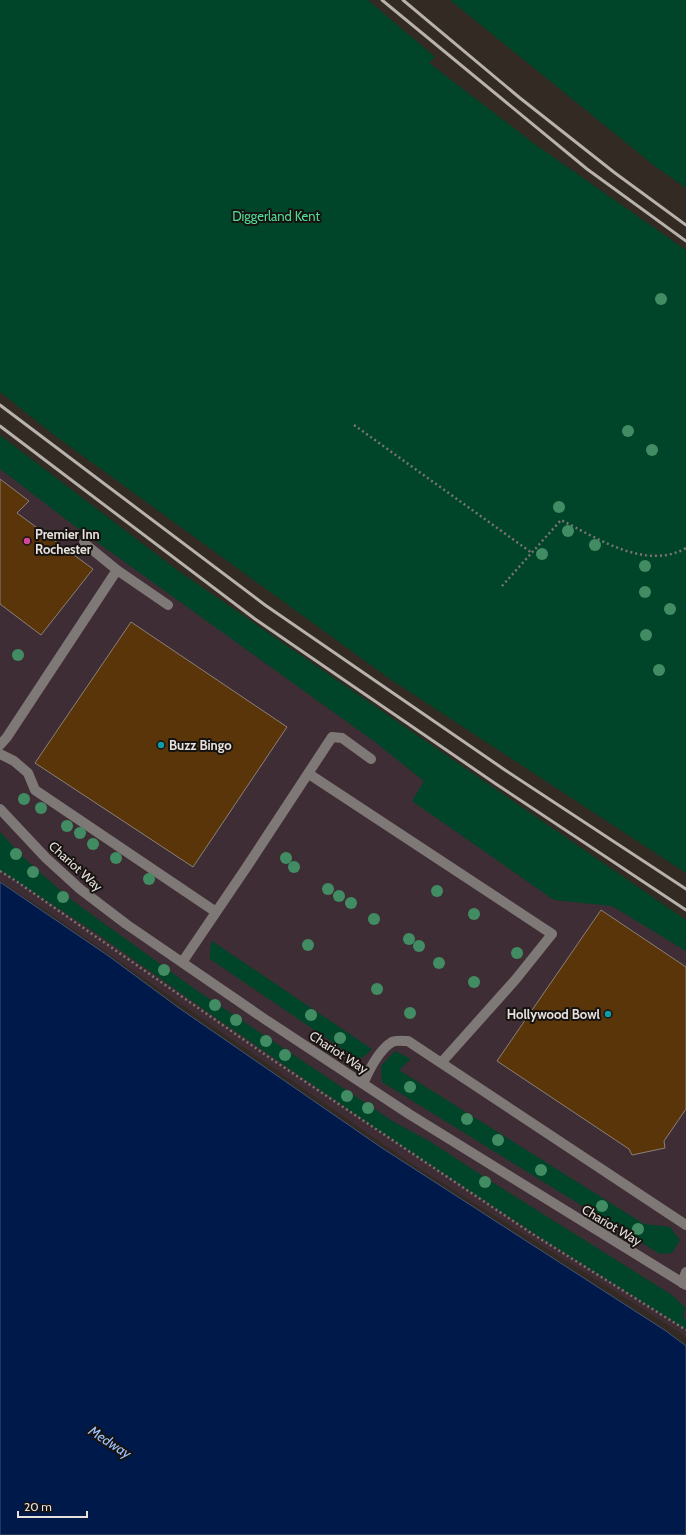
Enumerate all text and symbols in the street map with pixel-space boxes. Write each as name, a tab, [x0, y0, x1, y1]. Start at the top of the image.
park label: Diggerland Kent	[232, 208, 320, 224]
place label: Premier Inn Rochester	[35, 526, 100, 557]
marker: Premier Inn Rochester	[22, 536, 32, 546]
place label: Buzz Bingo	[169, 737, 232, 753]
marker: Buzz Bingo	[156, 740, 166, 750]
street label: Chariot Way	[46, 838, 107, 895]
place label: Hollywood Bowl	[507, 1006, 601, 1022]
marker: Hollywood Bowl	[603, 1009, 613, 1019]
street label: Chariot Way	[307, 1027, 372, 1077]
street label: Chariot Way	[579, 1201, 645, 1249]
water label: Medway	[84, 1421, 135, 1463]
scale bar	[18, 1493, 87, 1519]
text: 20 m	[24, 1499, 52, 1514]

